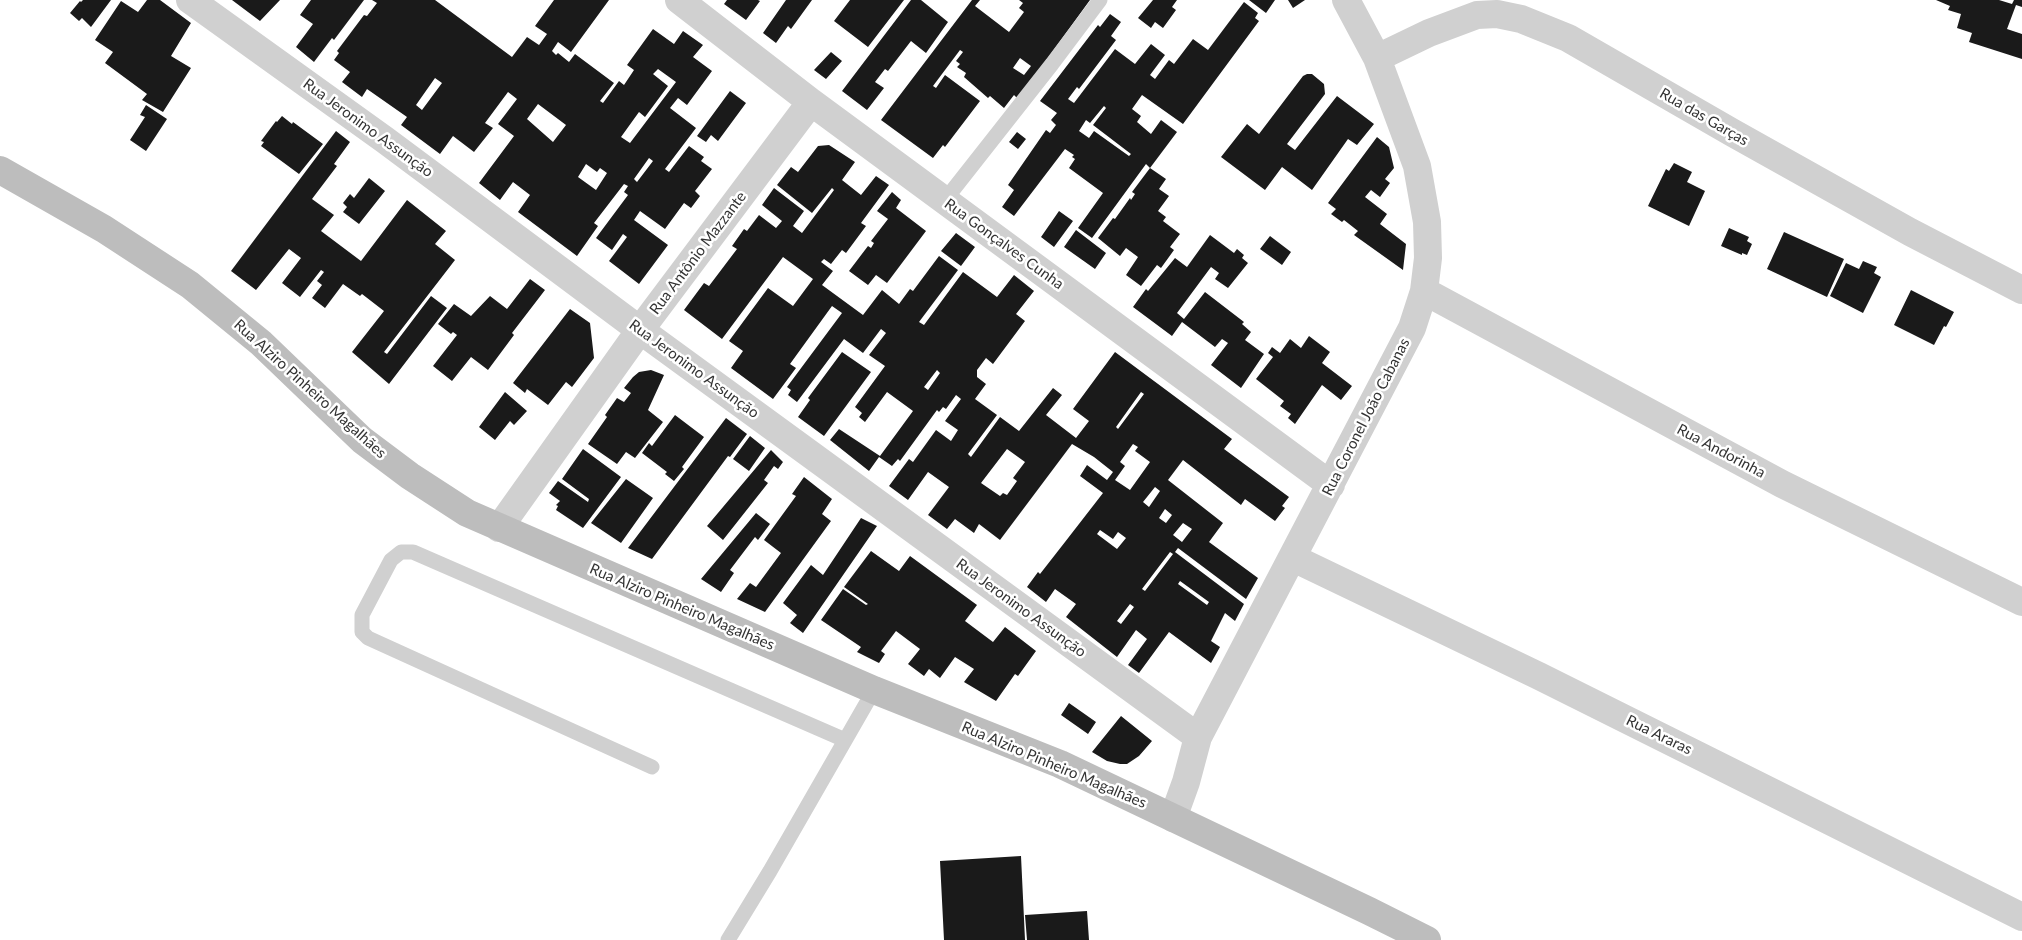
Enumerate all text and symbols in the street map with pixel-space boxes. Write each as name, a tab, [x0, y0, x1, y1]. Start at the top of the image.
street label: Rua Jeronimo Assunção	[300, 75, 436, 181]
street label: Rua das Garças	[1656, 84, 1752, 150]
street label: Rua Antônio Mazzante	[646, 188, 750, 318]
street label: Rua Gonçalves Cunha	[941, 195, 1067, 293]
street label: Rua Alziro Pinheiro Magalhães	[230, 316, 390, 462]
street label: Rua Jeronimo Assunção	[626, 316, 762, 422]
street label: Rua Coronel João Cabanas	[1318, 335, 1414, 499]
street label: Rua Andorinha	[1674, 420, 1768, 482]
street label: Rua Jeronimo Assunção	[953, 555, 1089, 661]
street label: Rua Alziro Pinheiro Magalhães	[587, 560, 777, 654]
street label: Rua Araras	[1623, 711, 1695, 759]
street label: Rua Alziro Pinheiro Magalhães	[959, 718, 1149, 812]

